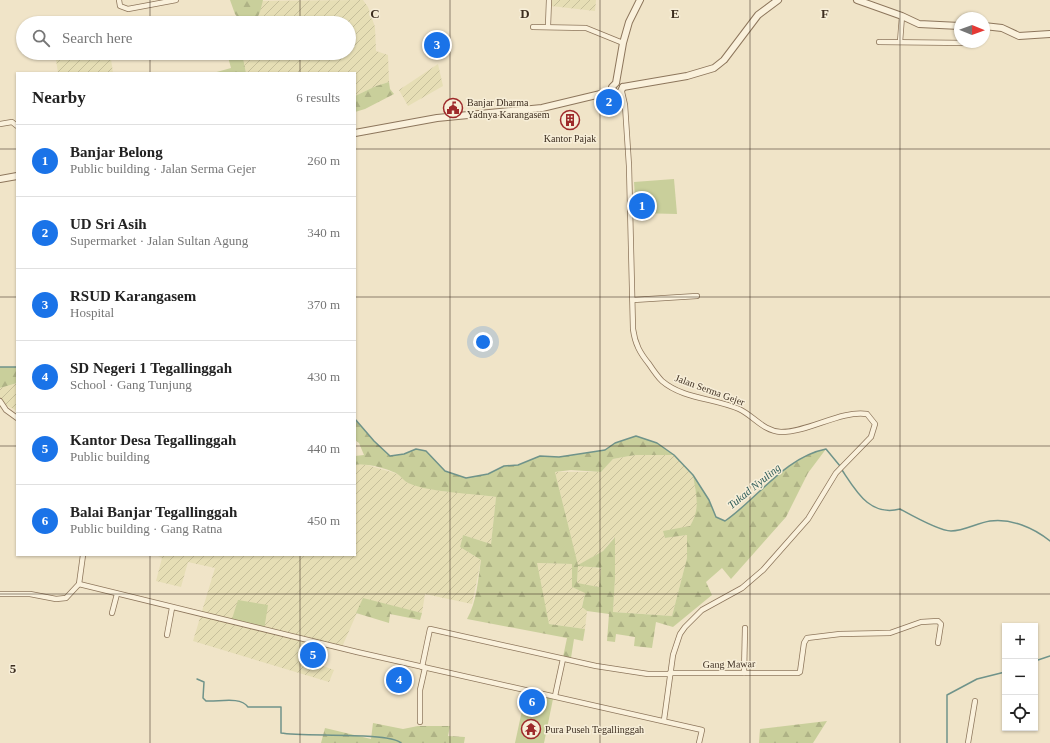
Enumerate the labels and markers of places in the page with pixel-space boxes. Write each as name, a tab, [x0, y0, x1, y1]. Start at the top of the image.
pin: 3	[424, 30, 450, 60]
pin: 2	[596, 87, 622, 117]
public building icon: Banjar Dharma Yadnya Karangasem	[442, 97, 464, 119]
place label: Banjar Dharma Yadnya Karangasem	[467, 97, 550, 120]
building icon: Kantor Pajak	[559, 109, 581, 131]
place label: Kantor Pajak	[544, 133, 596, 144]
pin: 1	[629, 191, 655, 221]
pin: 5	[300, 640, 326, 670]
pin: 4	[386, 665, 412, 695]
pin: 6	[519, 687, 545, 717]
temple icon: Pura Puseh Tegallinggah	[520, 718, 542, 740]
place label: Pura Puseh Tegallinggah	[545, 724, 644, 735]

